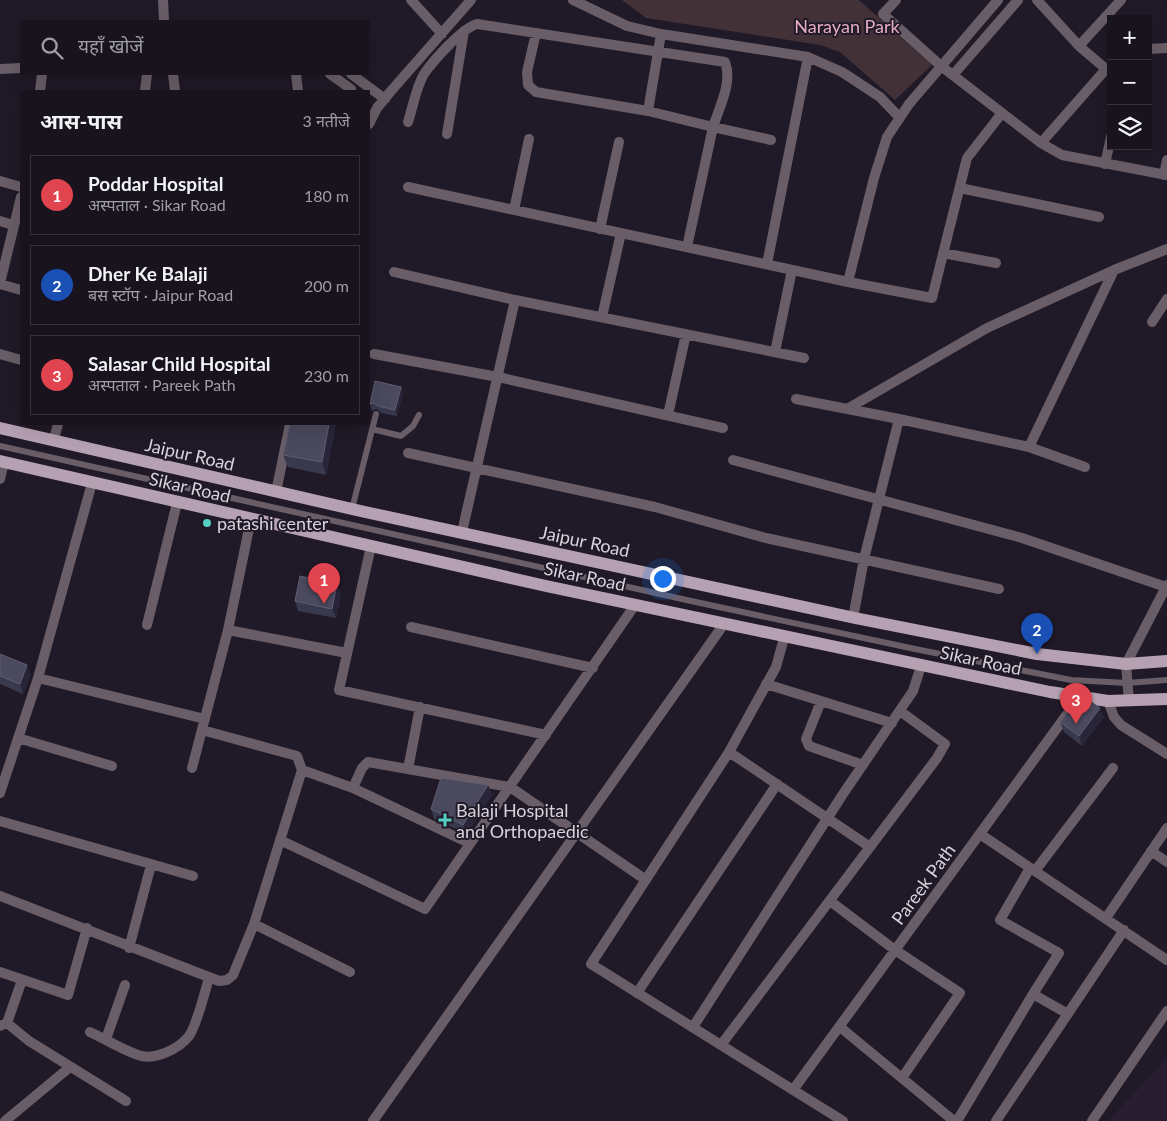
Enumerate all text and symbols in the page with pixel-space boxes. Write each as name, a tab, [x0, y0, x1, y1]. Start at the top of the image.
park label: Narayan Park	[794, 15, 901, 37]
map controls	[1107, 15, 1152, 150]
button: +	[1107, 15, 1152, 60]
search box	[20, 20, 370, 75]
icon: search	[38, 34, 66, 62]
text: यहाँ खोजें	[78, 34, 143, 57]
button: −	[1107, 60, 1152, 105]
button: layers	[1107, 105, 1152, 150]
text: आस-पास	[40, 108, 122, 133]
text: 3 नतीजे	[303, 111, 350, 130]
text: Poddar Hospital	[88, 172, 223, 195]
text: 1	[52, 186, 62, 205]
text: 180 m	[304, 186, 349, 205]
text: अस्पताल · Sikar Road	[88, 195, 226, 214]
text: Dher Ke Balaji	[88, 262, 208, 285]
text: 2	[52, 276, 62, 295]
text: 200 m	[304, 276, 349, 295]
text: बस स्टॉप · Jaipur Road	[88, 285, 233, 304]
text: Salasar Child Hospital	[88, 352, 271, 375]
text: 3	[52, 366, 62, 385]
text: 230 m	[304, 366, 349, 385]
text: अस्पताल · Pareek Path	[88, 375, 236, 394]
street label: Jaipur Road	[143, 433, 237, 475]
street label: Sikar Road	[147, 467, 233, 507]
place label: patashi center	[217, 512, 329, 534]
marker: patashi center	[201, 517, 213, 529]
street label: Jaipur Road	[538, 521, 632, 561]
street label: Sikar Road	[542, 557, 628, 595]
pin: 1	[308, 563, 340, 604]
your location	[650, 566, 676, 592]
pin: 2	[1021, 613, 1053, 654]
street label: Sikar Road	[938, 641, 1024, 679]
pin: 3	[1060, 683, 1092, 724]
place label: Balaji Hospital and Orthopaedic	[456, 799, 589, 842]
marker: Balaji Hospital and Orthopaedic	[438, 813, 452, 827]
street label: Pareek Path	[886, 839, 960, 929]

